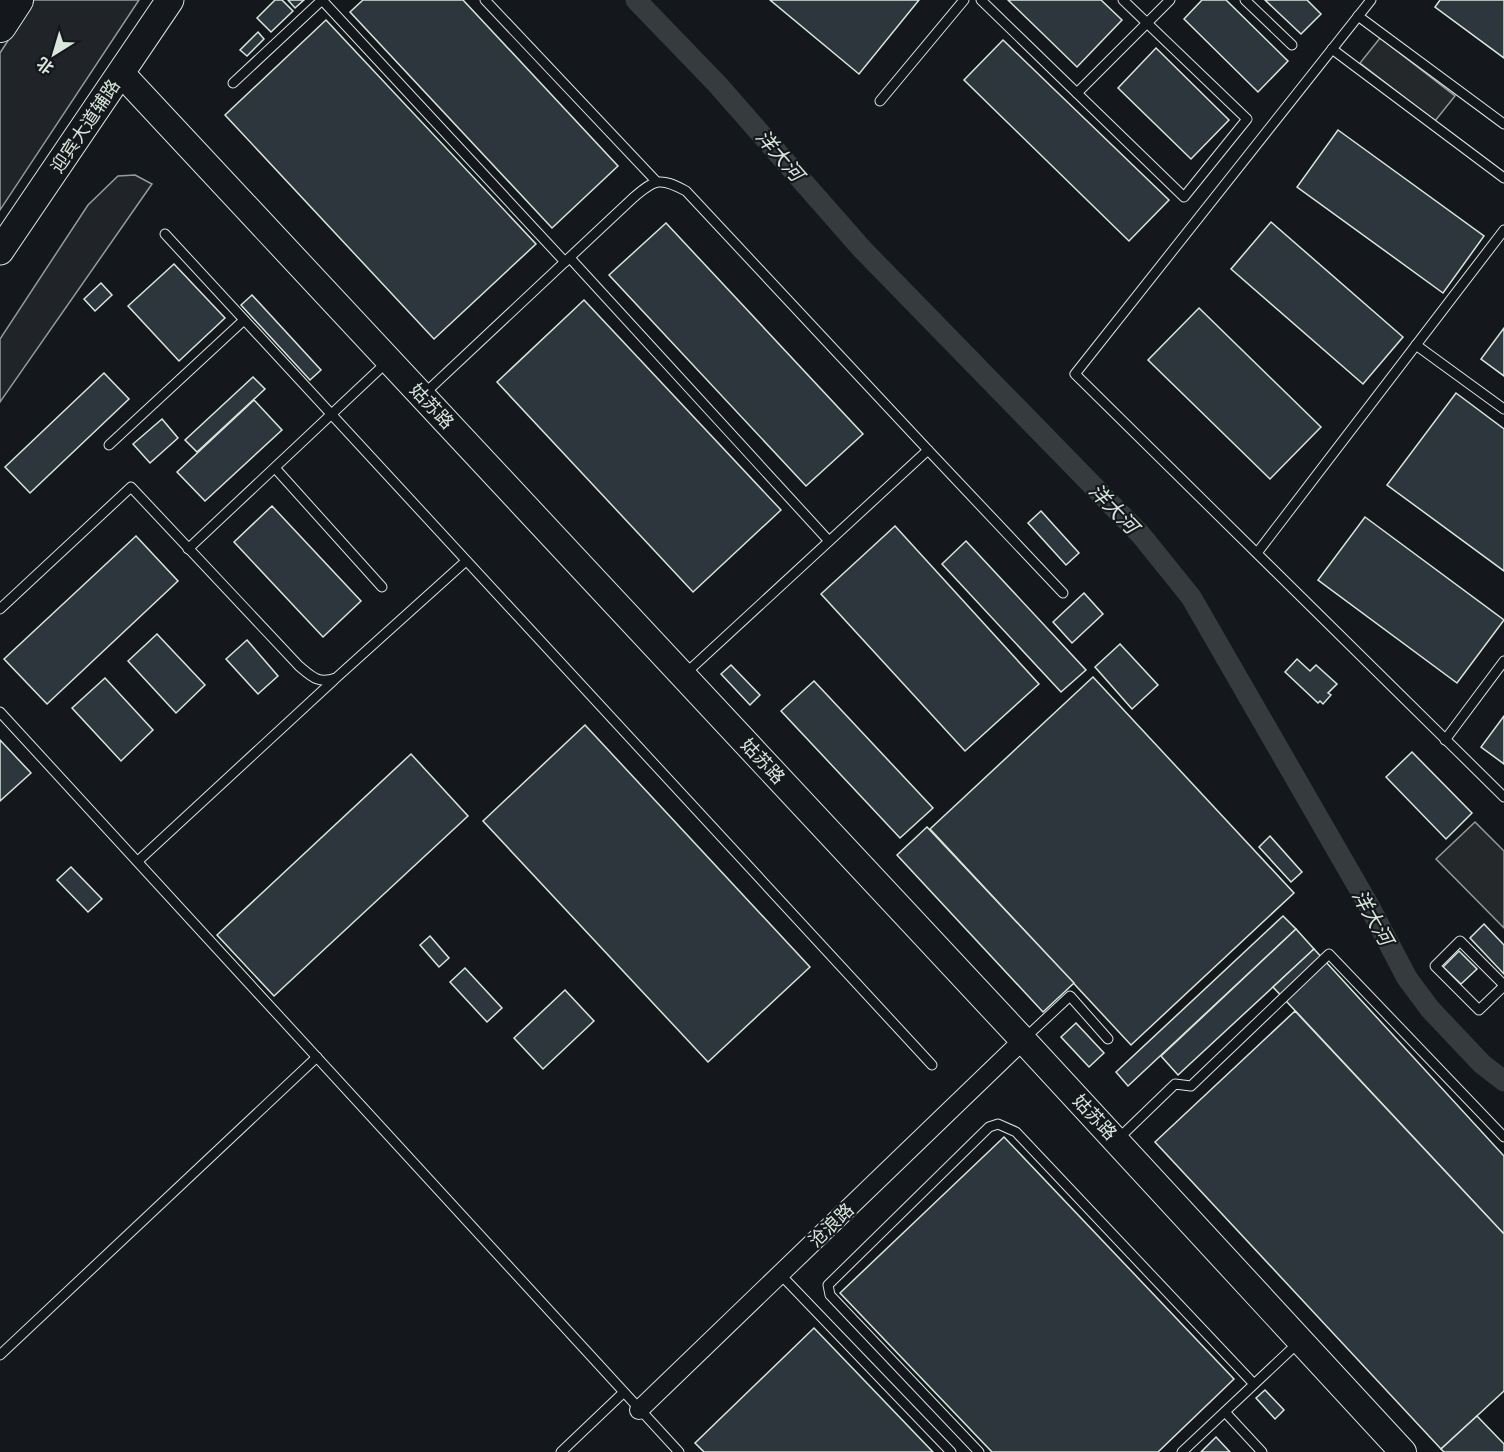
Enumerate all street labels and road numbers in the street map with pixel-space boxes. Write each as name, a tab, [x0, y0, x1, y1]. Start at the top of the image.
street label: 迎宾大道辅路	[46, 75, 124, 177]
street label: 姑苏路	[406, 379, 458, 433]
street label: 姑苏路	[737, 734, 789, 788]
street label: 姑苏路	[1069, 1090, 1121, 1144]
street label: 沧浪路	[804, 1199, 858, 1251]

